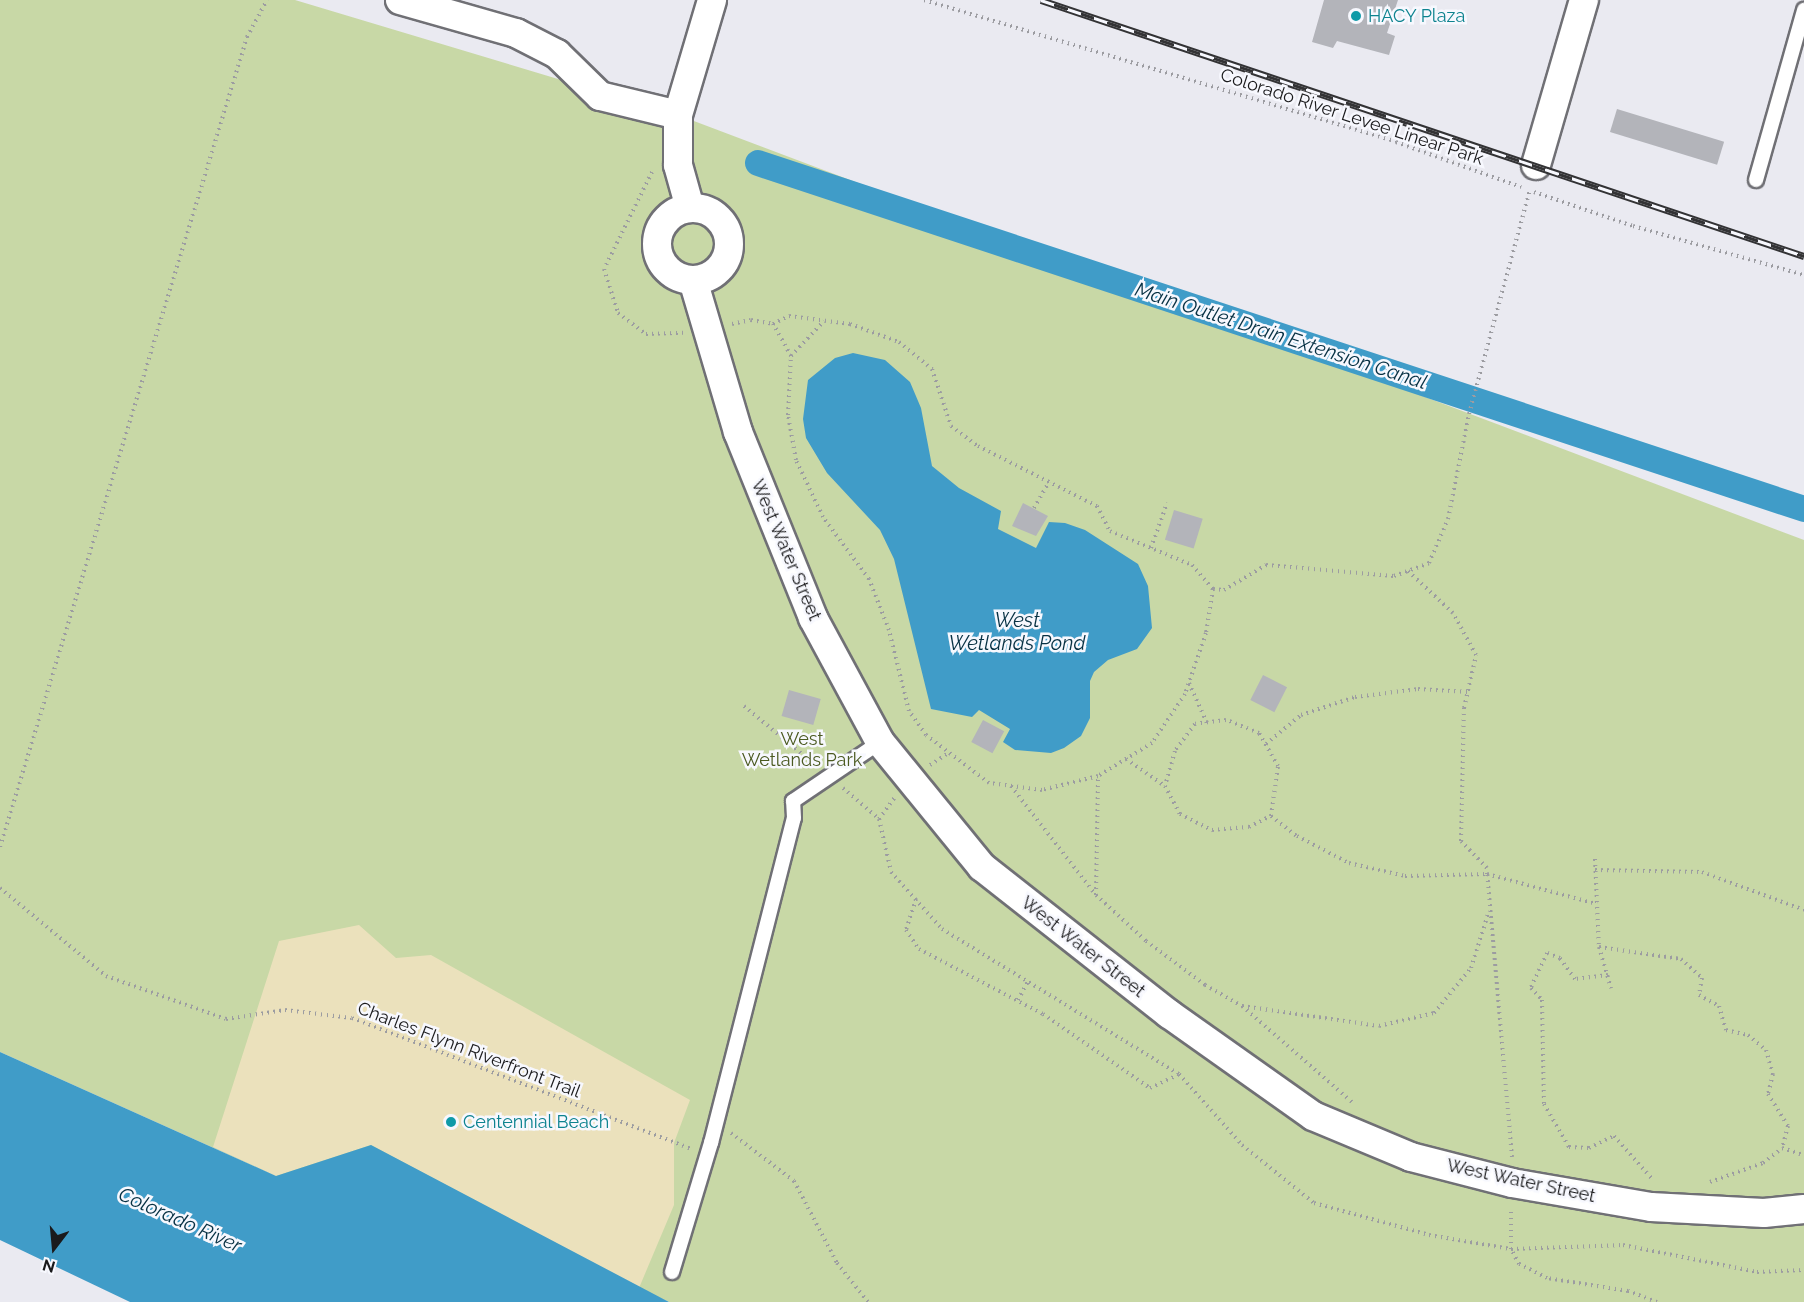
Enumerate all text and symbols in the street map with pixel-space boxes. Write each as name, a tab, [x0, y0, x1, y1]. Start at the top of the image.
place label: HACY Plaza	[1368, 5, 1466, 27]
marker: HACY Plaza	[1349, 9, 1363, 23]
street label: Colorado River Levee Linear Park	[1217, 64, 1487, 170]
water label: Main Outlet Drain Extension Canal	[1132, 277, 1430, 395]
street label: West Water Street	[746, 476, 826, 624]
water label: West Wetlands Pond	[949, 609, 1085, 656]
park label: West Wetlands Park	[742, 729, 862, 771]
street label: West Water Street	[1016, 892, 1150, 1002]
street label: Charles Flynn Riverfront Trail	[354, 997, 584, 1103]
place label: Centennial Beach	[463, 1111, 610, 1133]
marker: Centennial Beach	[444, 1115, 458, 1129]
street label: West Water Street	[1444, 1155, 1598, 1207]
water label: Colorado River	[115, 1182, 245, 1258]
north arrow	[24, 1218, 84, 1278]
text: N	[40, 1255, 57, 1277]

